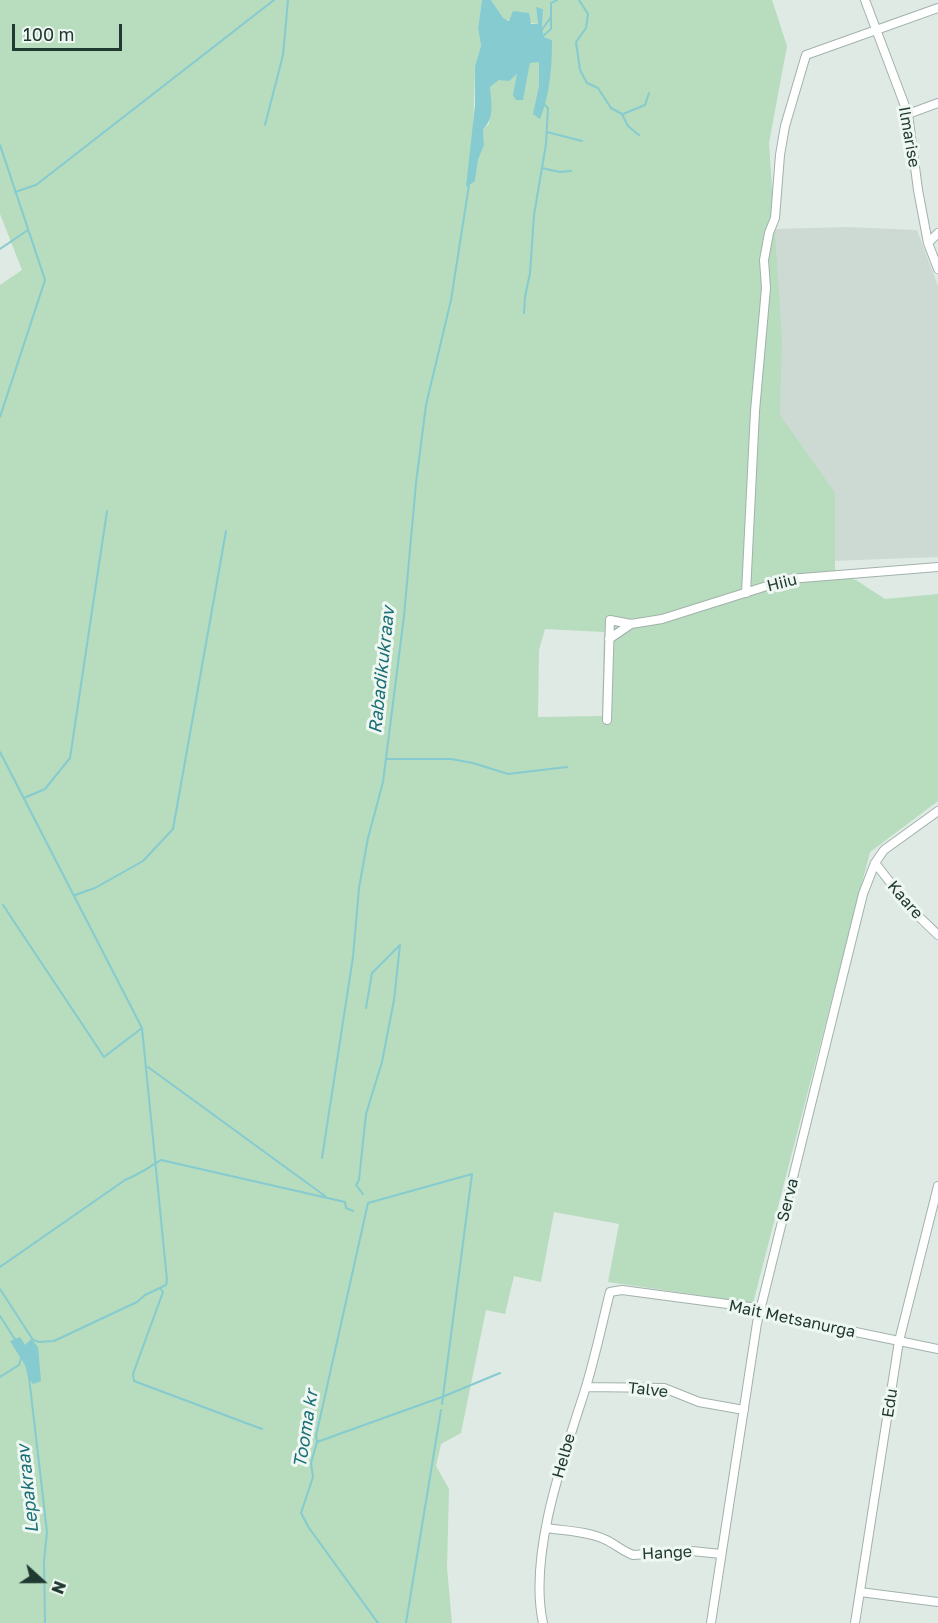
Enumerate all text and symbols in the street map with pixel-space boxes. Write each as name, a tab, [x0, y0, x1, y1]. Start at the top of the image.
scale bar	[15, 12, 124, 50]
text: 100 m	[23, 23, 74, 45]
street label: Ilmarise	[894, 105, 924, 169]
street label: Hiiu	[765, 570, 799, 596]
water label: Rabadikukraav	[365, 605, 399, 735]
street label: Kaare	[883, 877, 927, 923]
street label: Serva	[773, 1176, 803, 1224]
street label: Mait Metsanurga	[727, 1296, 857, 1342]
street label: Talve	[627, 1378, 669, 1402]
street label: Edu	[878, 1387, 902, 1419]
water label: Tooma kr	[289, 1388, 323, 1470]
street label: Helbe	[548, 1431, 580, 1481]
water label: Lepakraav	[13, 1444, 43, 1534]
street label: Hange	[641, 1542, 693, 1564]
north arrow	[12, 1551, 72, 1611]
text: N	[47, 1578, 70, 1597]

